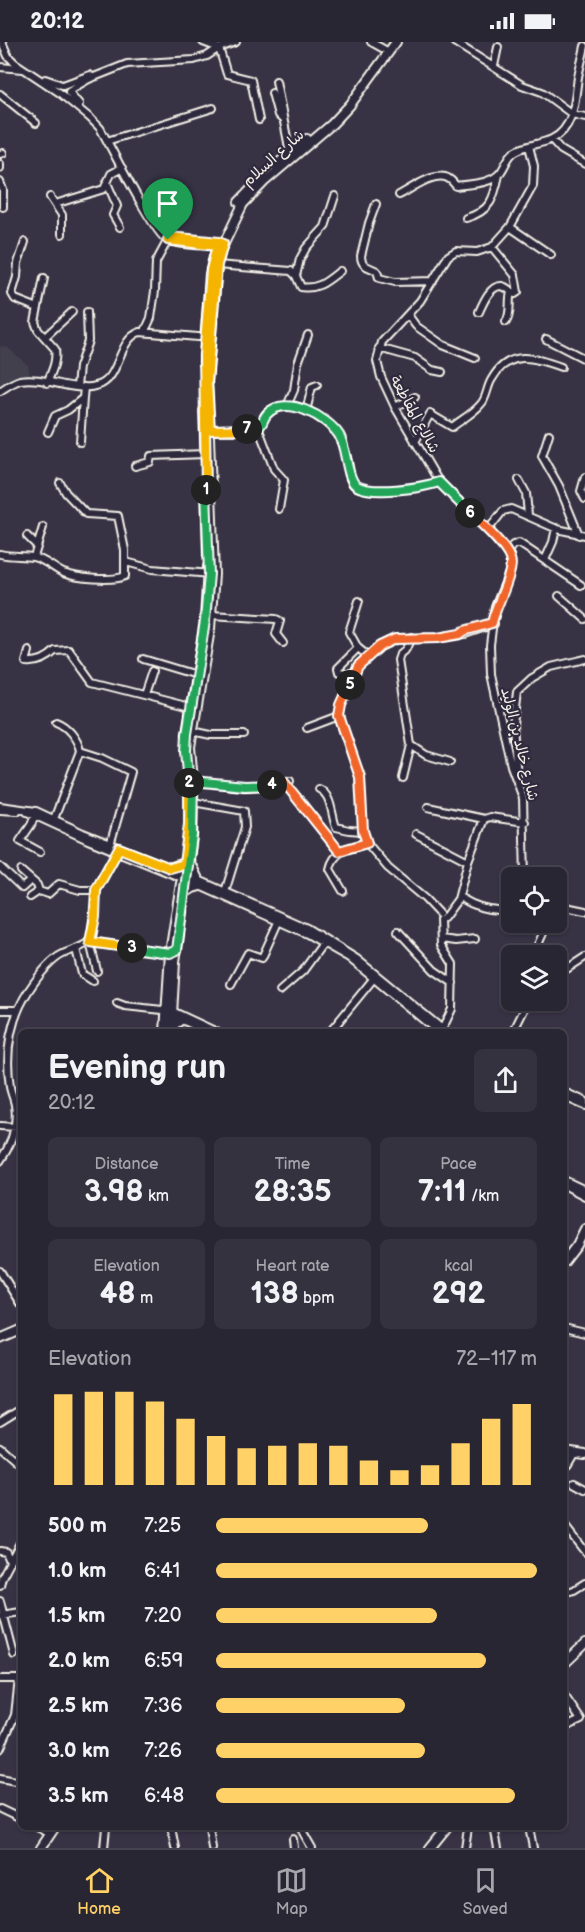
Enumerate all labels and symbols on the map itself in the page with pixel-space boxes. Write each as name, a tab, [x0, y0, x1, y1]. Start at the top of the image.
street label: شارع السلام	[238, 126, 309, 192]
pin	[142, 178, 193, 240]
street label: شالاع المقاطعة	[385, 372, 444, 456]
pin: 7	[232, 414, 262, 444]
pin: 1	[191, 475, 221, 505]
pin: 6	[455, 498, 485, 528]
pin: 5	[335, 670, 365, 700]
street label: شارع خالد بن الوليد	[496, 686, 543, 803]
pin: 2	[174, 768, 204, 798]
pin: 4	[257, 770, 287, 800]
pin: 3	[117, 933, 147, 963]

